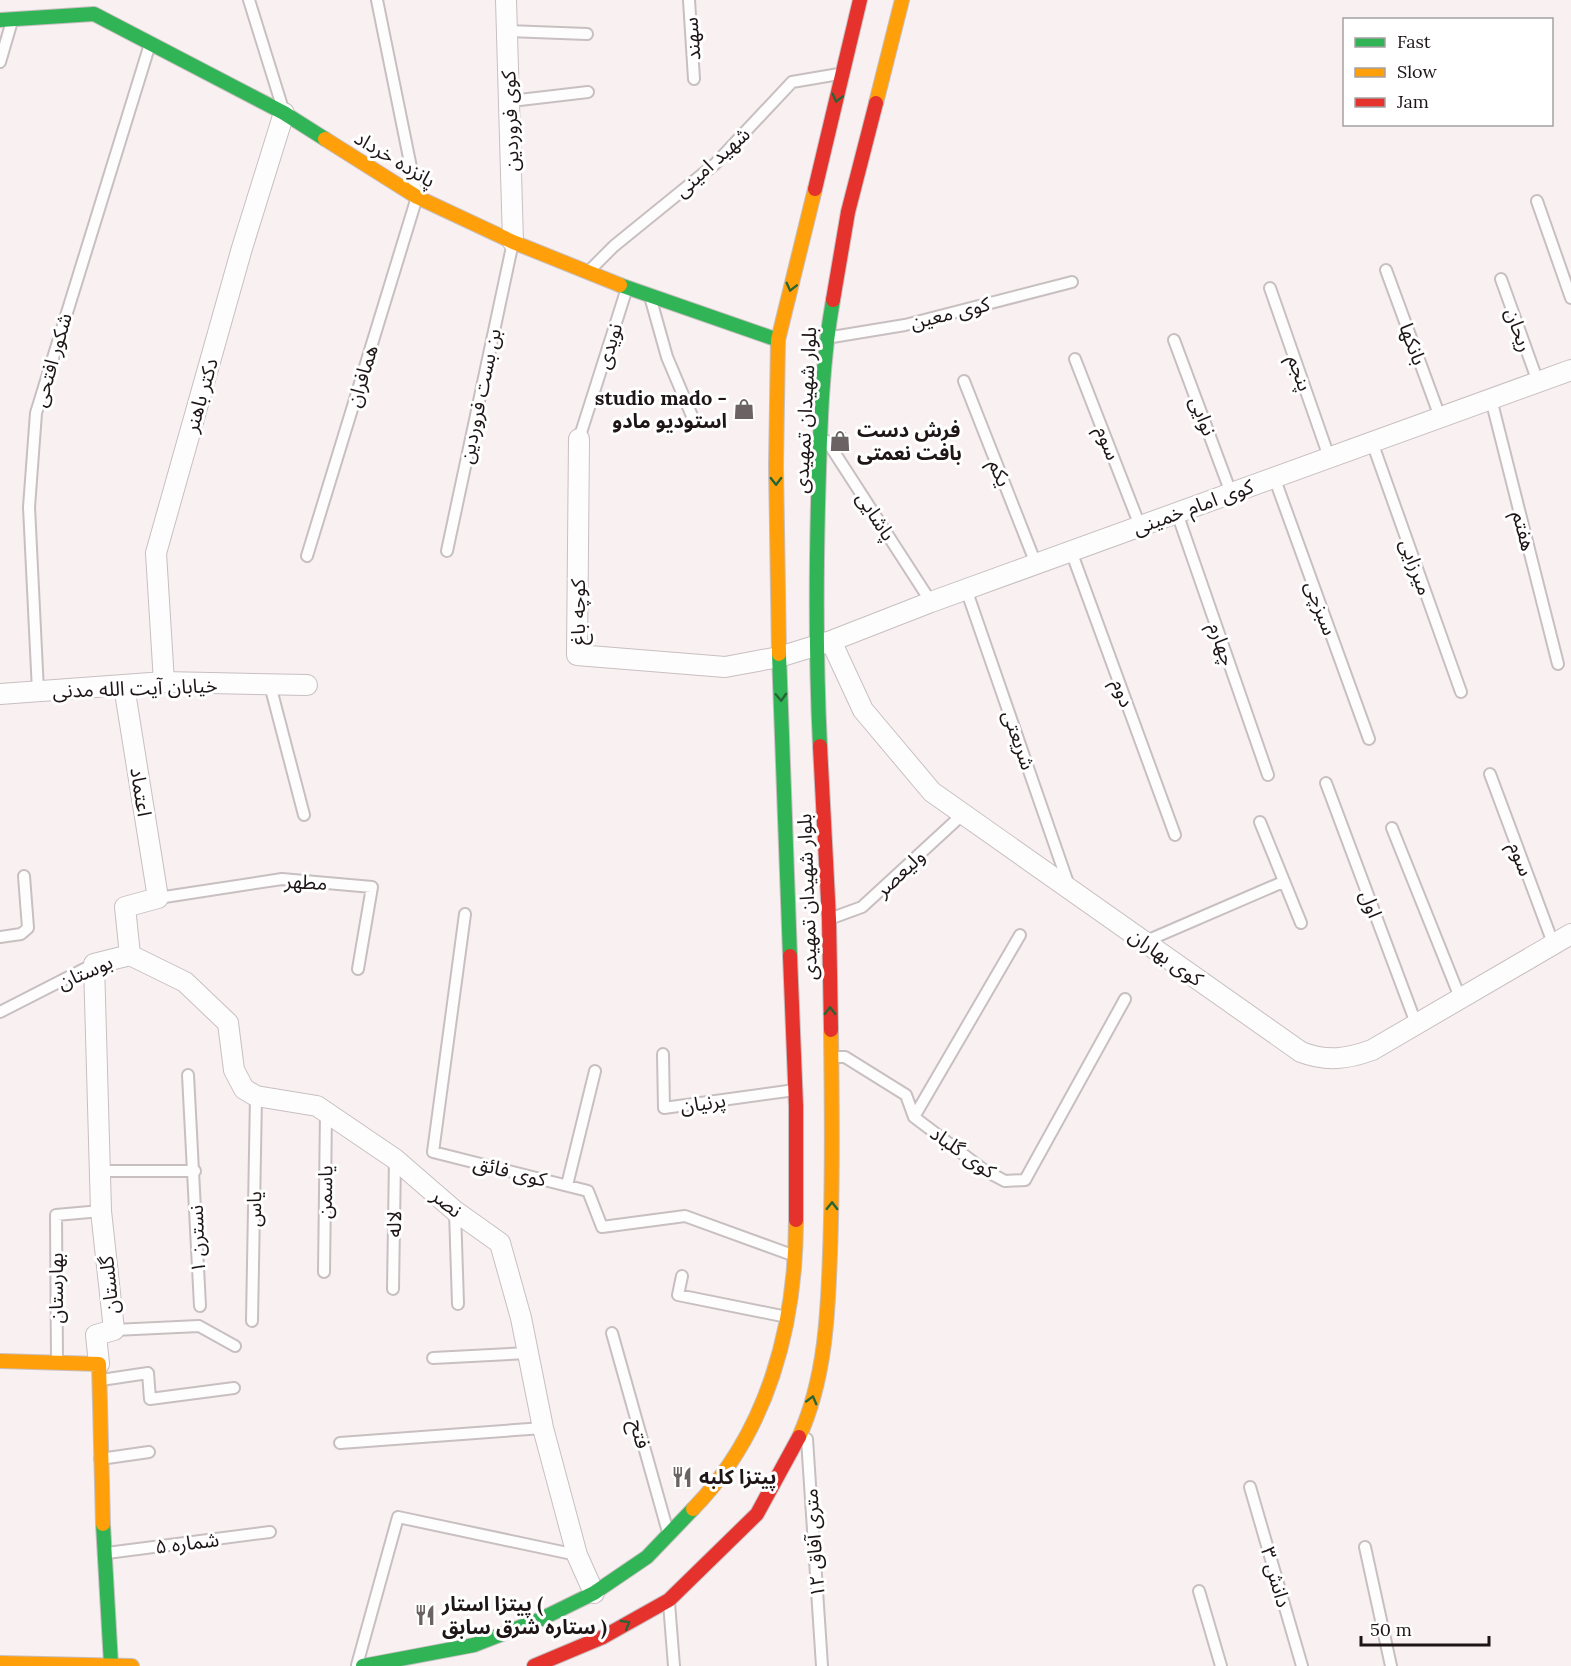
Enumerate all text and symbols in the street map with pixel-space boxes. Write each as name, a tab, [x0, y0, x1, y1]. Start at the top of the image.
street label: سهند	[678, 17, 705, 62]
legend	[1343, 18, 1553, 126]
text: Fast	[1397, 30, 1431, 53]
text: Slow	[1397, 60, 1437, 83]
street label: کوی فروردین	[495, 69, 524, 172]
text: Jam	[1396, 90, 1429, 113]
one-way arrow	[831, 93, 844, 103]
street label: شهید امینی	[669, 121, 755, 202]
street label: پانزده خرداد	[350, 125, 440, 194]
one-way arrow	[785, 282, 798, 292]
street label: کوی معین	[907, 290, 993, 334]
street label: ریحان	[1500, 305, 1539, 355]
street label: شکور افتحی	[26, 310, 77, 410]
street label: بانکها	[1394, 319, 1433, 368]
street label: نویدی	[590, 320, 627, 372]
street label: بن بست فروردین	[453, 326, 506, 466]
street label: بلوار شهیدان تمهیدی	[788, 326, 821, 494]
street label: همافران	[340, 342, 383, 410]
street label: پنجم	[1280, 351, 1318, 395]
street label: دکتر باهنر	[178, 355, 223, 436]
place label: studio mado - استودیو مادو	[595, 385, 727, 433]
street label: نوایی	[1185, 393, 1222, 439]
shop icon: studio mado - استودیو مادو	[732, 397, 756, 421]
place label: فرش دست بافت نعمتی	[857, 417, 962, 465]
street label: سوم	[1088, 422, 1126, 465]
shop icon: فرش دست بافت نعمتی	[828, 429, 852, 453]
street label: یکم	[981, 455, 1017, 491]
street label: کوی امام خمینی	[1129, 473, 1258, 543]
one-way arrow	[770, 476, 782, 485]
street label: پاشایی	[850, 486, 902, 546]
street label: هفتم	[1505, 508, 1541, 554]
street label: میرزایی	[1395, 535, 1438, 598]
street label: سبزچی	[1299, 577, 1343, 639]
street label: کوچه باغ	[565, 578, 593, 645]
street label: چهارم	[1201, 619, 1241, 670]
street label: خیابان آیت الله مدنی	[52, 672, 218, 703]
street label: دوم	[1104, 675, 1140, 711]
one-way arrow	[774, 692, 787, 701]
street label: شریعتی	[998, 707, 1041, 773]
street label: اعتماد	[125, 766, 158, 818]
street label: بلوار شهیدان تمهیدی	[791, 813, 822, 981]
street label: سوم	[1501, 838, 1539, 881]
street label: ولیعصر	[869, 843, 930, 903]
street label: مطهر	[283, 868, 328, 895]
street label: اول	[1355, 886, 1388, 921]
street label: کوی بهاران	[1124, 922, 1209, 992]
street label: بوستان	[53, 949, 116, 994]
one-way arrow	[824, 1007, 836, 1016]
street label: پرنیان	[679, 1087, 727, 1119]
street label: کوی گلباد	[926, 1120, 1002, 1184]
street label: کوی فائق	[471, 1149, 550, 1193]
street label: یاسمن	[312, 1165, 337, 1219]
street label: نصر	[426, 1182, 468, 1222]
street label: یاس	[241, 1191, 266, 1227]
one-way arrow	[826, 1202, 838, 1211]
street label: نسترن ۱	[183, 1205, 210, 1274]
street label: لاله	[381, 1210, 406, 1237]
street label: بهارستان	[43, 1253, 68, 1323]
street label: گلستان	[93, 1254, 124, 1315]
one-way arrow	[805, 1395, 817, 1405]
street label: فتح	[622, 1416, 656, 1452]
place label: پیتزا کلبه	[699, 1464, 777, 1491]
restaurant icon: پیتزا کلبه	[670, 1465, 694, 1489]
street label: ۱۲ متری آفاق	[797, 1488, 830, 1598]
street label: شماره ۵	[153, 1526, 220, 1559]
street label: دانش ۳	[1256, 1544, 1297, 1610]
place label: پیتزا استار ( ستاره شرق سابق )	[441, 1591, 607, 1640]
restaurant icon: پیتزا استار ( ستاره شرق سابق )	[413, 1603, 437, 1627]
scale bar	[1361, 1609, 1488, 1647]
text: 50 m	[1370, 1618, 1412, 1641]
one-way arrow	[620, 1620, 630, 1631]

